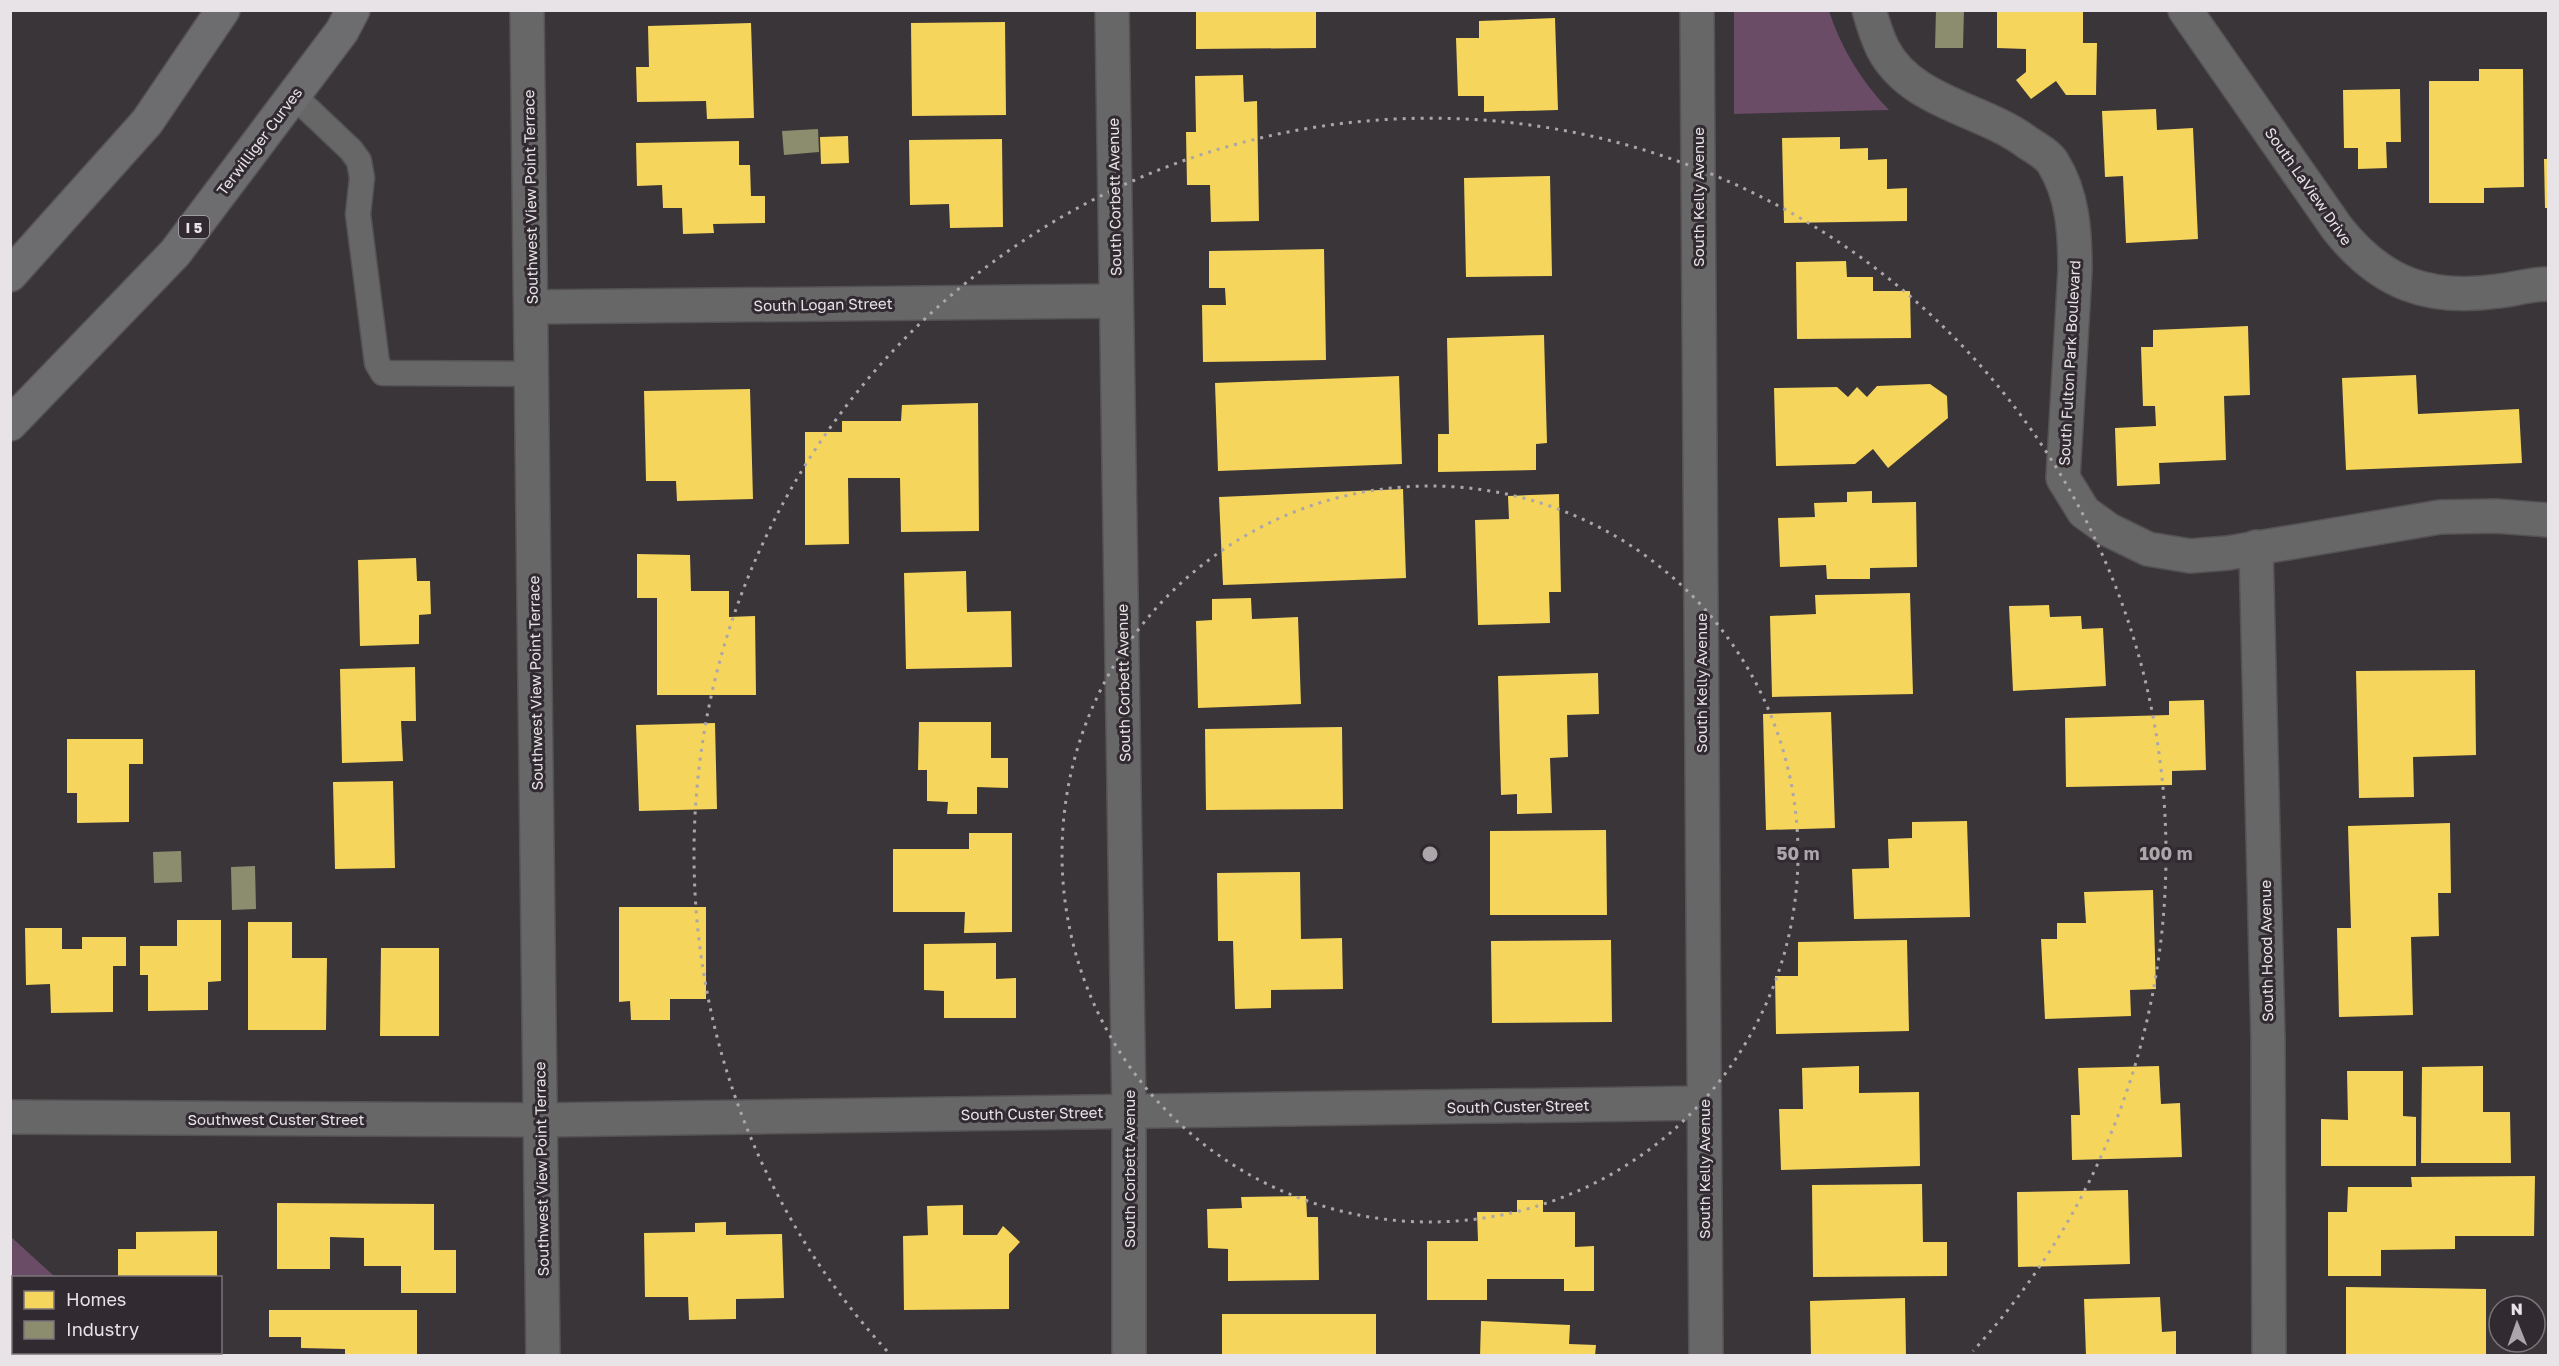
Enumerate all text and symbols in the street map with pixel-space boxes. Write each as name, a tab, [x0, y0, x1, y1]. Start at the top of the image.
street label: Terwilliger Curves	[213, 83, 305, 199]
street label: Southwest View Point Terrace	[519, 89, 541, 305]
street label: South Corbett Avenue	[1104, 117, 1124, 276]
street label: South LaView Drive	[2262, 124, 2357, 249]
street label: South Kelly Avenue	[1689, 127, 1707, 267]
road number: I 5	[179, 216, 209, 238]
street label: South Fulton Park Boulevard	[2055, 260, 2083, 466]
street label: South Logan Street	[753, 294, 893, 314]
street label: Southwest View Point Terrace	[524, 575, 546, 791]
street label: South Corbett Avenue	[1113, 603, 1133, 762]
street label: South Kelly Avenue	[1692, 613, 1710, 753]
text: 50 m	[1777, 842, 1819, 864]
text: 100 m	[2140, 842, 2192, 864]
centre of rings	[1420, 844, 1440, 864]
street label: South Hood Avenue	[2256, 880, 2276, 1022]
street label: Southwest View Point Terrace	[530, 1061, 552, 1277]
street label: South Corbett Avenue	[1120, 1090, 1138, 1248]
street label: South Custer Street	[1447, 1096, 1589, 1116]
street label: South Kelly Avenue	[1695, 1099, 1713, 1239]
street label: South Custer Street	[961, 1103, 1103, 1123]
street label: Southwest Custer Street	[187, 1110, 365, 1128]
legend	[12, 1276, 222, 1354]
text: Homes	[66, 1288, 126, 1310]
north arrow	[2487, 1294, 2547, 1354]
text: N	[2510, 1299, 2523, 1319]
text: Industry	[66, 1318, 139, 1340]

